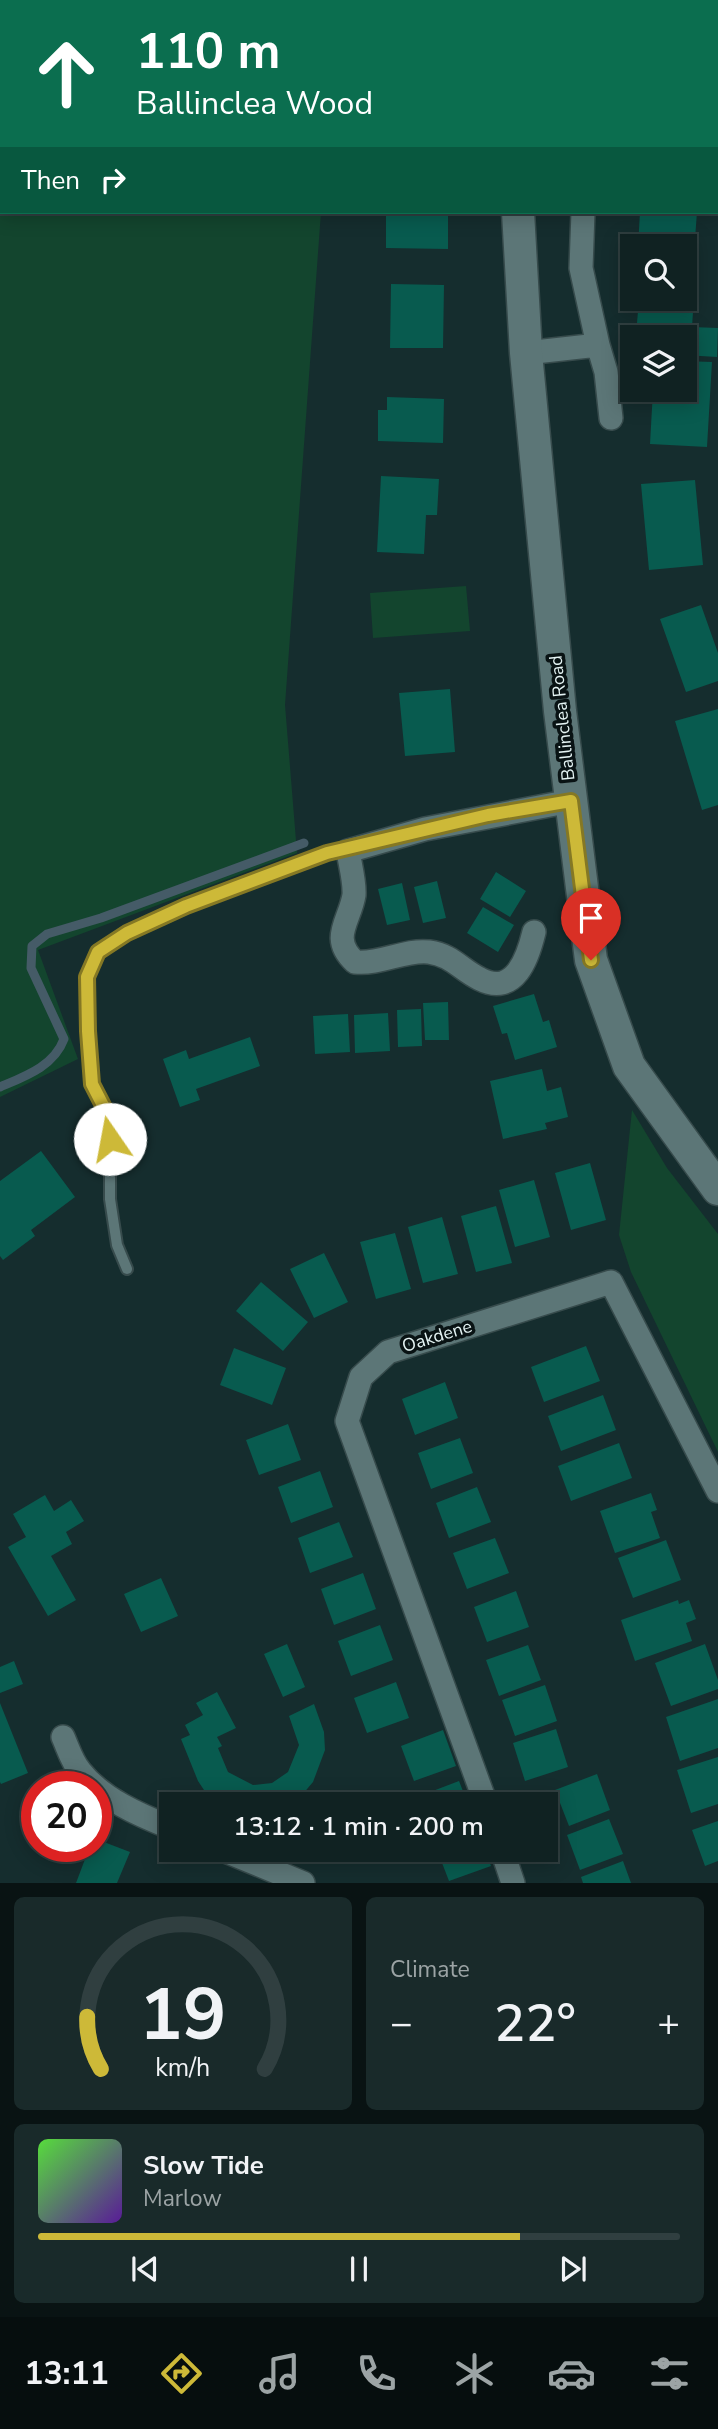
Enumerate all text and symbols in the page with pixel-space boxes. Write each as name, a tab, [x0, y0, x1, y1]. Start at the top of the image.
text: 110 m	[136, 18, 280, 85]
icon: ahead	[21, 28, 112, 119]
text: Ballinclea Wood	[136, 82, 373, 125]
icon: right	[94, 161, 132, 199]
text: Then	[21, 163, 80, 198]
map controls	[620, 234, 697, 402]
button: search	[620, 234, 697, 311]
button: layers	[620, 325, 697, 402]
street label: Ballinclea Road	[543, 654, 581, 782]
pin	[561, 888, 621, 960]
icon: arrive	[572, 899, 610, 937]
position arrow	[73, 1102, 147, 1176]
street label: Oakdene	[399, 1314, 475, 1358]
speed limit sign: 20	[21, 1771, 112, 1862]
text: 13:12 · 1 min · 200 m	[233, 1809, 484, 1844]
text: Climate	[390, 1954, 470, 1985]
text: 19	[139, 1966, 227, 2066]
text: 22°	[494, 1988, 576, 2059]
text: −	[390, 1998, 413, 2049]
text: +	[657, 1998, 680, 2049]
text: km/h	[155, 2051, 211, 2085]
text: Slow Tide	[143, 2148, 264, 2183]
text: Marlow	[143, 2183, 222, 2214]
icon: previous	[126, 2250, 164, 2288]
icon: pause	[340, 2250, 378, 2288]
icon: next	[554, 2250, 592, 2288]
icon: directions	[157, 2349, 206, 2398]
icon: music	[255, 2349, 304, 2398]
icon: phone	[352, 2349, 401, 2398]
icon: climate	[450, 2349, 499, 2398]
icon: car	[547, 2349, 596, 2398]
icon: filters	[645, 2349, 694, 2398]
text: 13:11	[24, 2352, 109, 2395]

